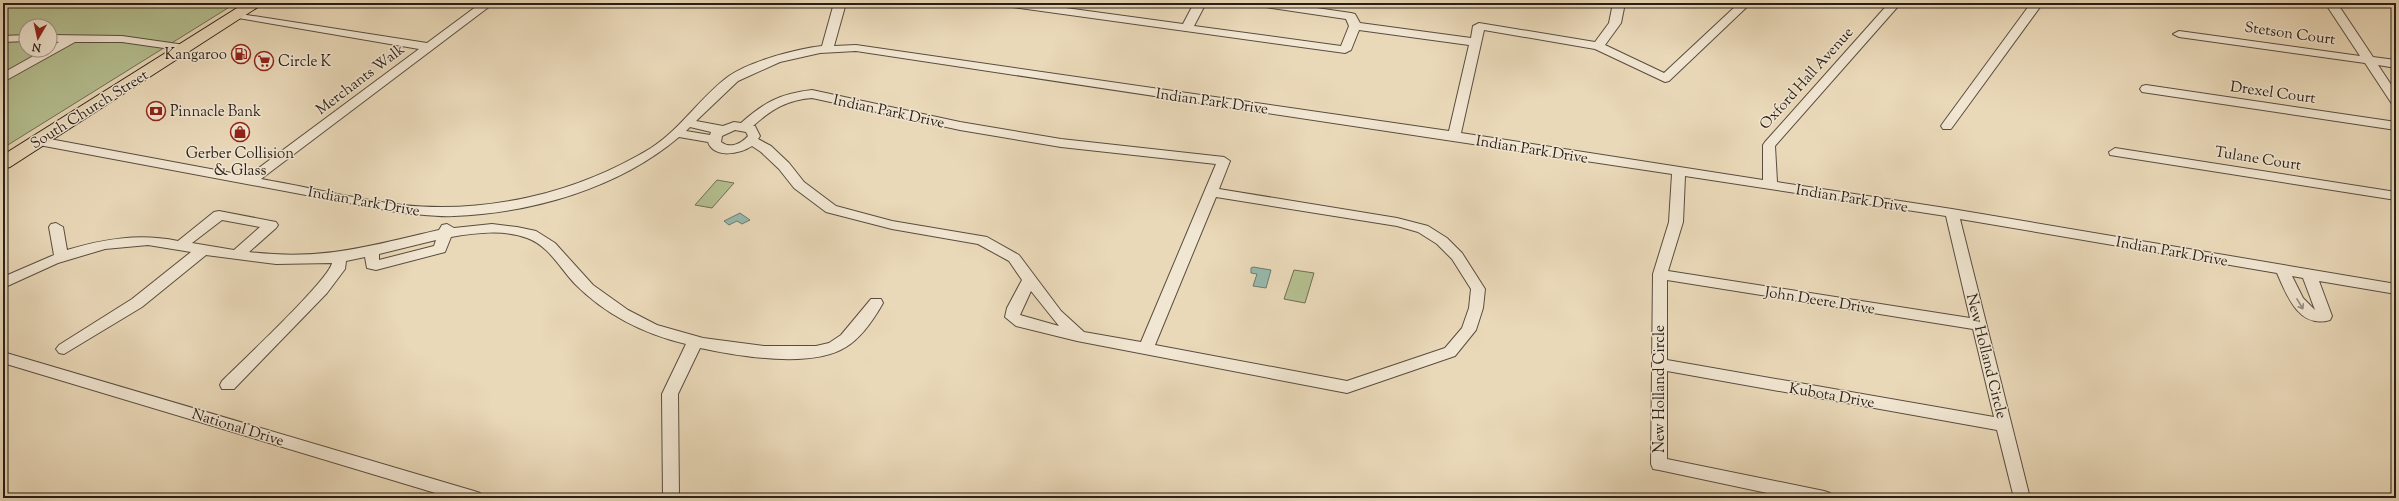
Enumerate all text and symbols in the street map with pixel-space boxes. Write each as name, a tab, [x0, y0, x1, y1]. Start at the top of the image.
north arrow	[18, 18, 58, 58]
street label: Stetson Court	[2243, 18, 2337, 51]
street label: Oxford Hall Avenue	[1755, 23, 1859, 135]
text: N	[31, 38, 43, 56]
street label: Merchants Walk	[312, 40, 410, 121]
fuel station icon: Kangaroo	[230, 43, 252, 65]
place label: Kangaroo	[164, 45, 227, 66]
supermarket icon: Circle K	[253, 50, 275, 72]
place label: Circle K	[278, 52, 332, 73]
street label: South Church Street	[27, 65, 153, 155]
street label: Drexel Court	[2229, 77, 2317, 110]
street label: Indian Park Drive	[1154, 84, 1269, 121]
street label: Indian Park Drive	[831, 90, 946, 135]
bank icon: Pinnacle Bank	[145, 100, 167, 122]
place label: Pinnacle Bank	[170, 102, 261, 123]
shop icon: Gerber Collision & Glass	[229, 121, 251, 143]
street label: Indian Park Drive	[1474, 131, 1589, 170]
street label: Tulane Court	[2213, 142, 2302, 177]
place label: Gerber Collision & Glass	[186, 144, 294, 182]
street label: Indian Park Drive	[1794, 180, 1909, 219]
street label: Indian Park Drive	[306, 182, 421, 223]
street label: Indian Park Drive	[2114, 232, 2229, 273]
street label: John Deere Drive	[1762, 282, 1876, 321]
street label: New Holland Circle	[1960, 292, 2011, 421]
one-way arrow	[2297, 298, 2305, 310]
street label: New Holland Circle	[1650, 325, 1671, 453]
street label: Kubota Drive	[1787, 379, 1876, 414]
street label: National Drive	[189, 404, 286, 452]

